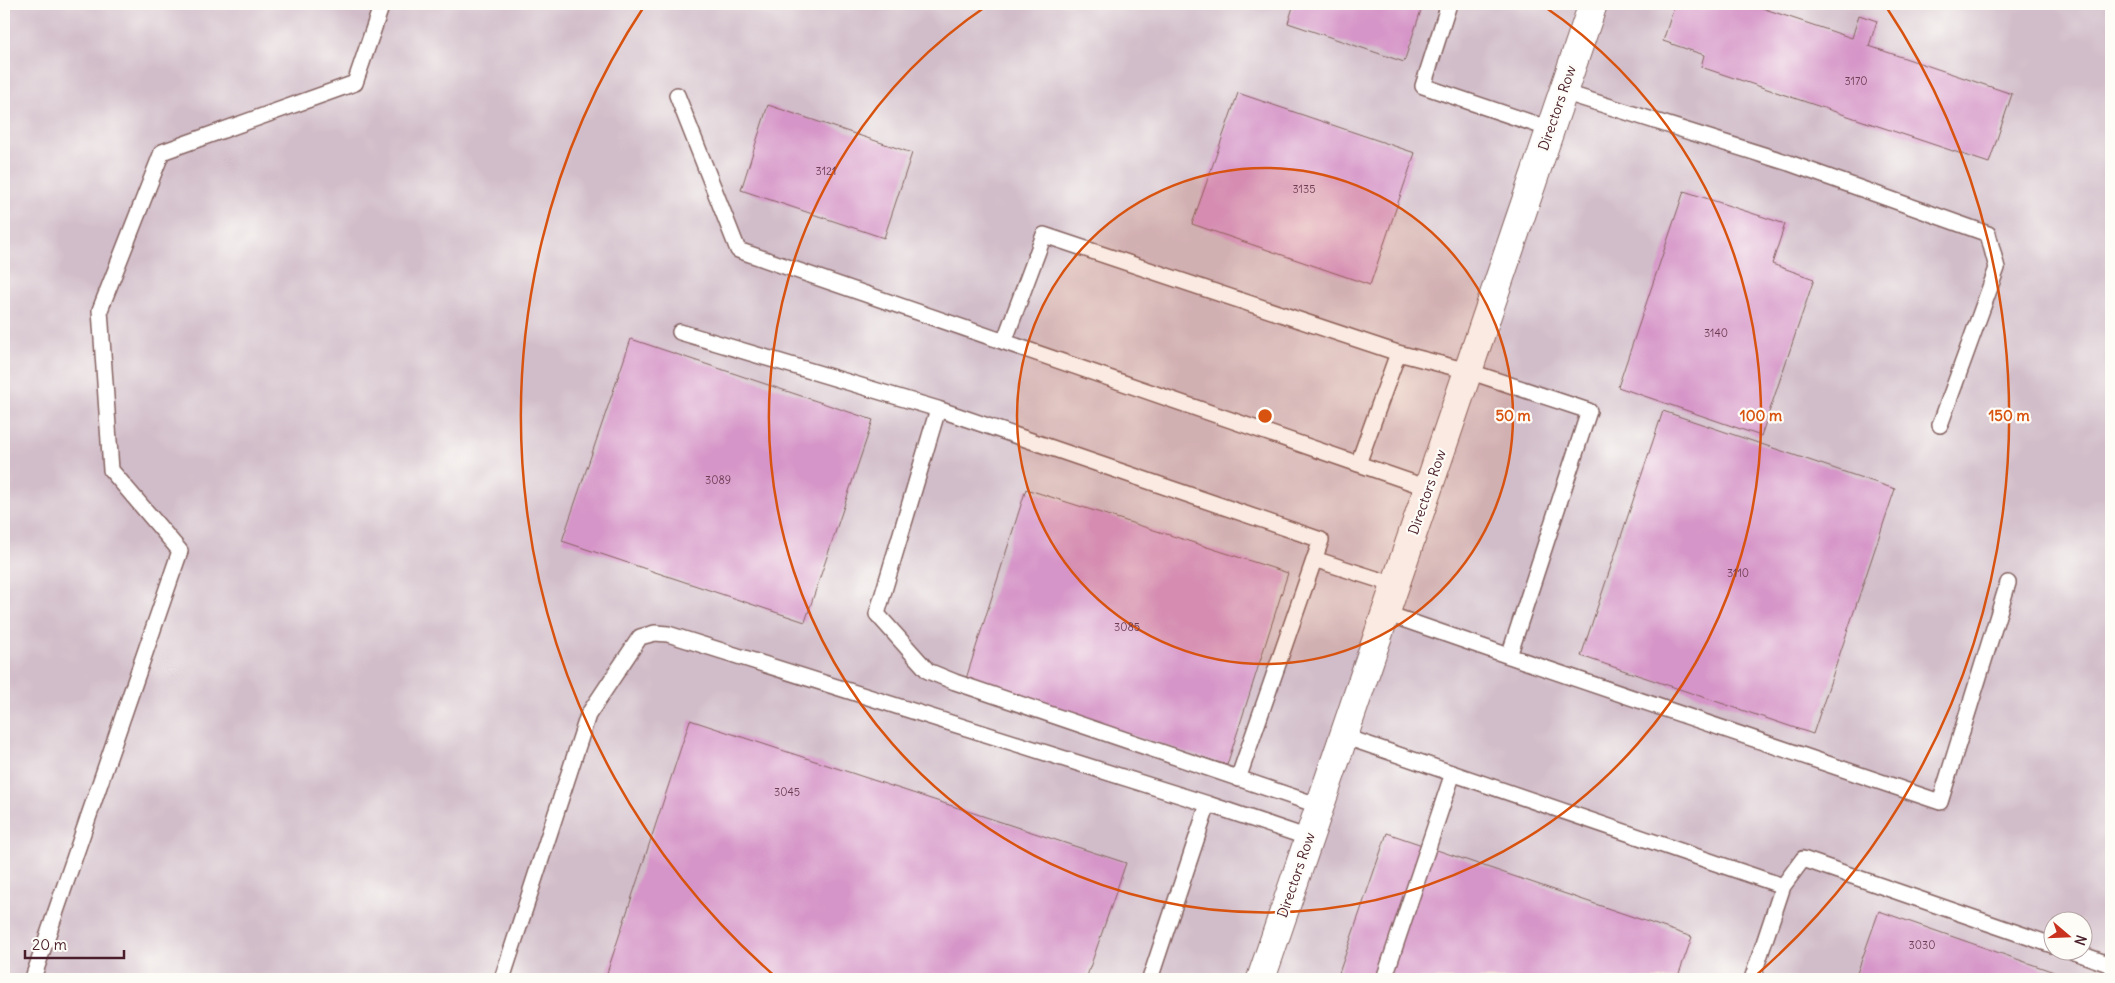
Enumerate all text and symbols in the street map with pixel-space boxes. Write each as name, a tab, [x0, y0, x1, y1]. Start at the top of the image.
street label: Directors Row	[1534, 63, 1580, 153]
house number: 3170	[1844, 74, 1868, 88]
house number: 3121	[816, 164, 836, 178]
house number: 3135	[1292, 182, 1316, 196]
house number: 3140	[1704, 326, 1728, 340]
text: 50 m	[1495, 406, 1531, 425]
text: 100 m	[1740, 406, 1782, 425]
text: 150 m	[1988, 406, 2030, 425]
centre of rings	[1256, 407, 1274, 425]
street label: Directors Row	[1404, 447, 1450, 537]
house number: 3089	[705, 473, 731, 487]
house number: 3110	[1727, 566, 1749, 580]
house number: 3085	[1114, 620, 1140, 634]
house number: 3045	[774, 785, 800, 799]
street label: Directors Row	[1273, 830, 1319, 920]
north arrow	[2042, 910, 2092, 960]
scale bar	[25, 928, 124, 960]
text: N	[2070, 933, 2090, 948]
text: 20 m	[32, 935, 67, 954]
house number: 3030	[1909, 938, 1935, 952]

